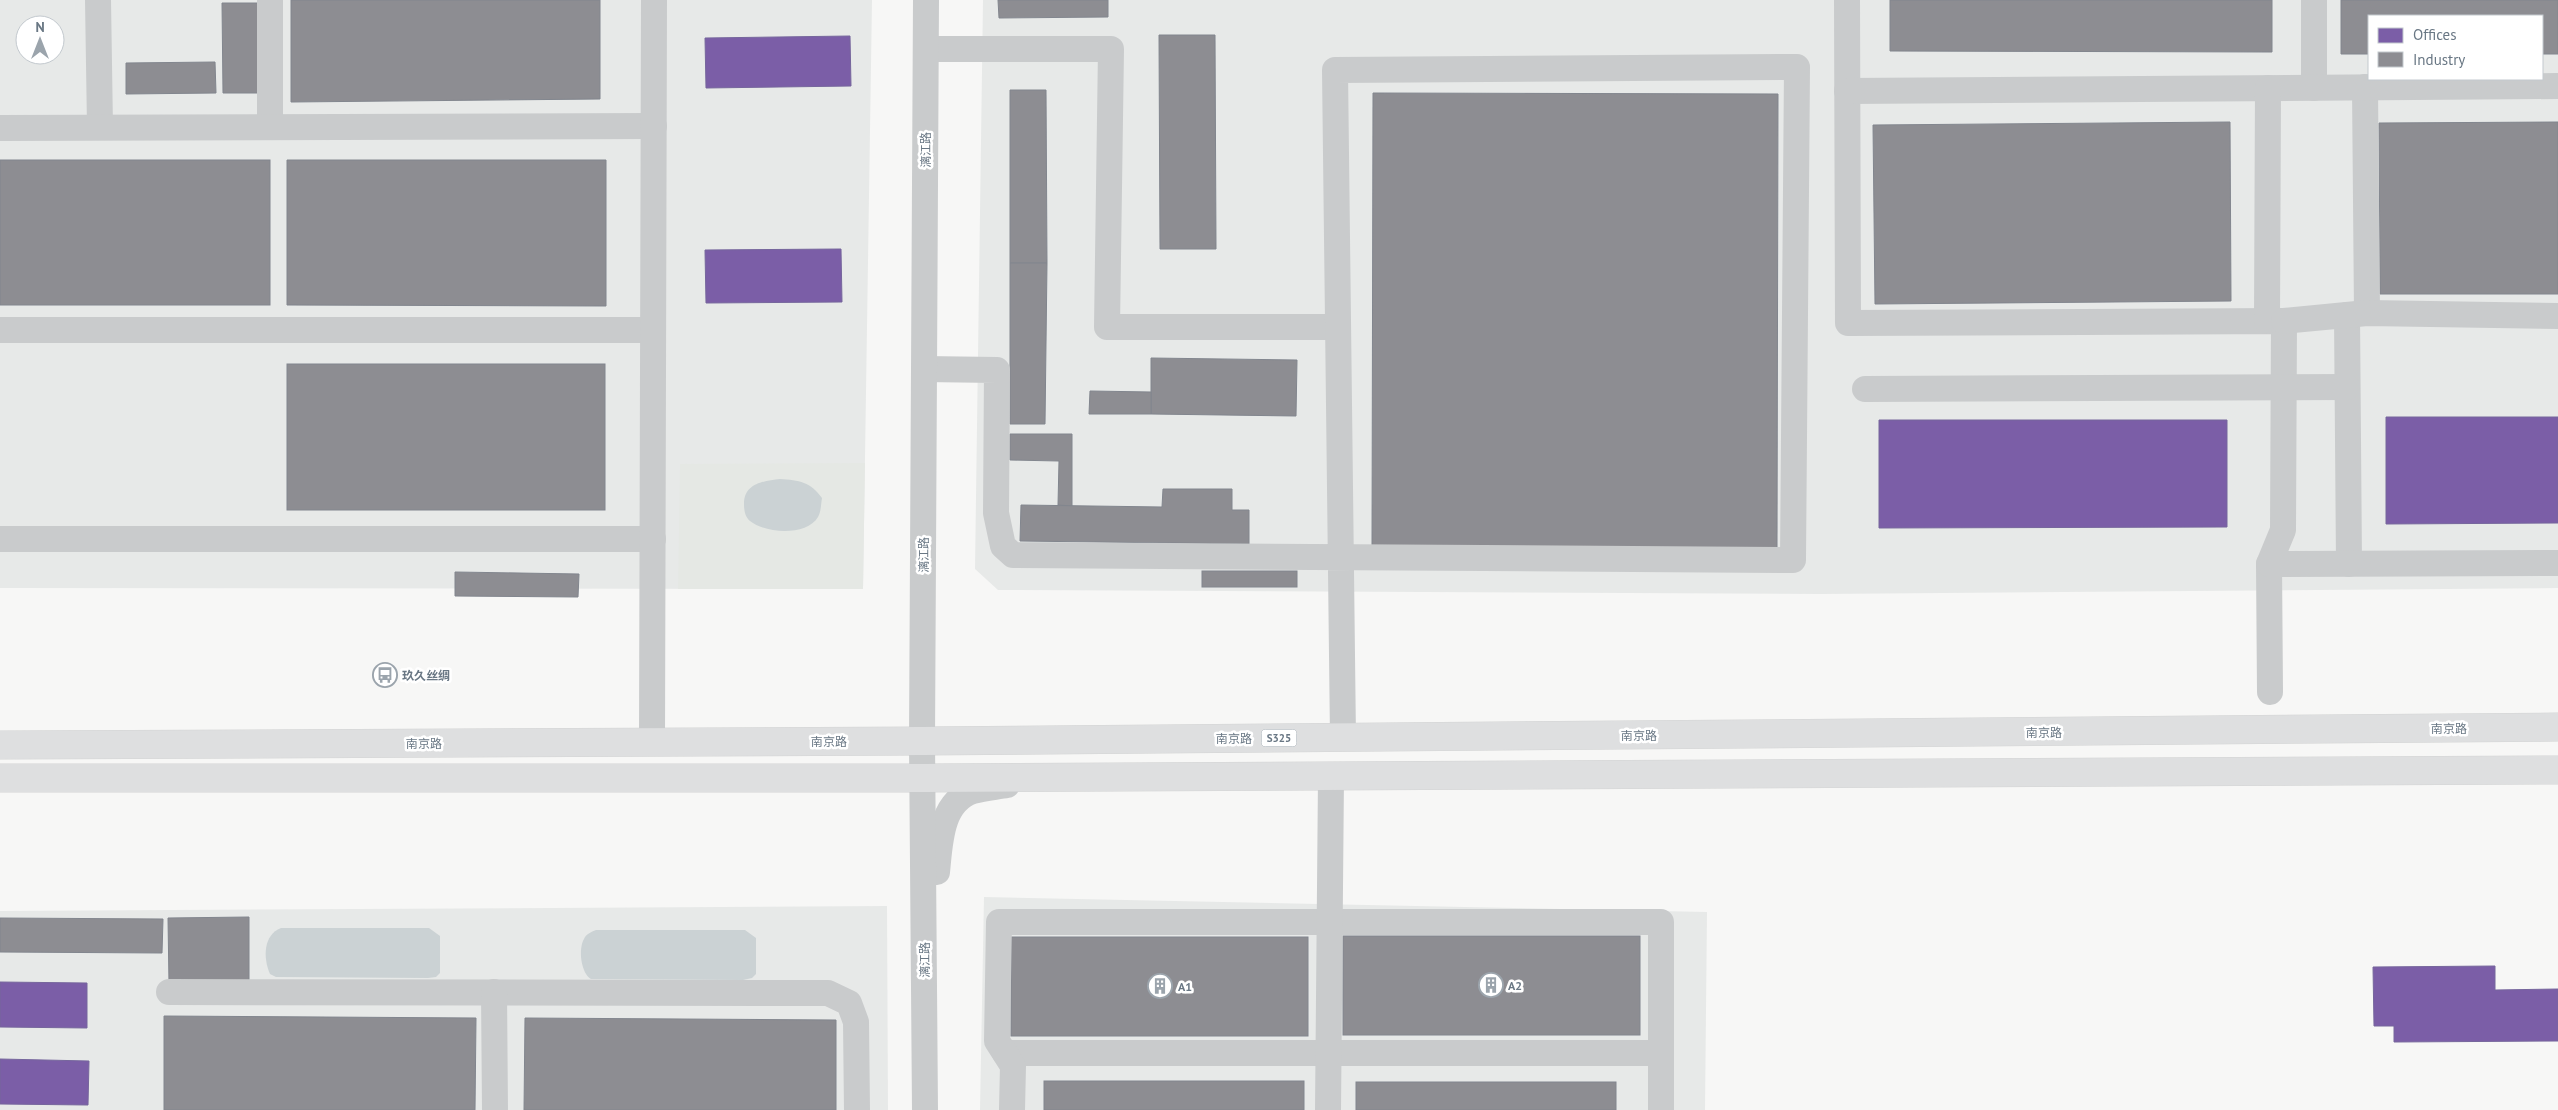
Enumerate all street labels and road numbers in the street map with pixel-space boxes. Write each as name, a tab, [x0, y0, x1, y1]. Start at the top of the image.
street label: 漓江路	[918, 132, 933, 168]
street label: 漓江路	[916, 537, 931, 573]
street label: 南京路	[2431, 721, 2467, 736]
street label: 南京路	[2026, 725, 2062, 740]
street label: 南京路	[1621, 728, 1657, 743]
road number: S325	[1262, 730, 1296, 746]
street label: 南京路	[1216, 731, 1252, 746]
street label: 南京路	[811, 734, 847, 749]
street label: 南京路	[406, 736, 442, 751]
street label: 漓江路	[917, 942, 932, 978]

